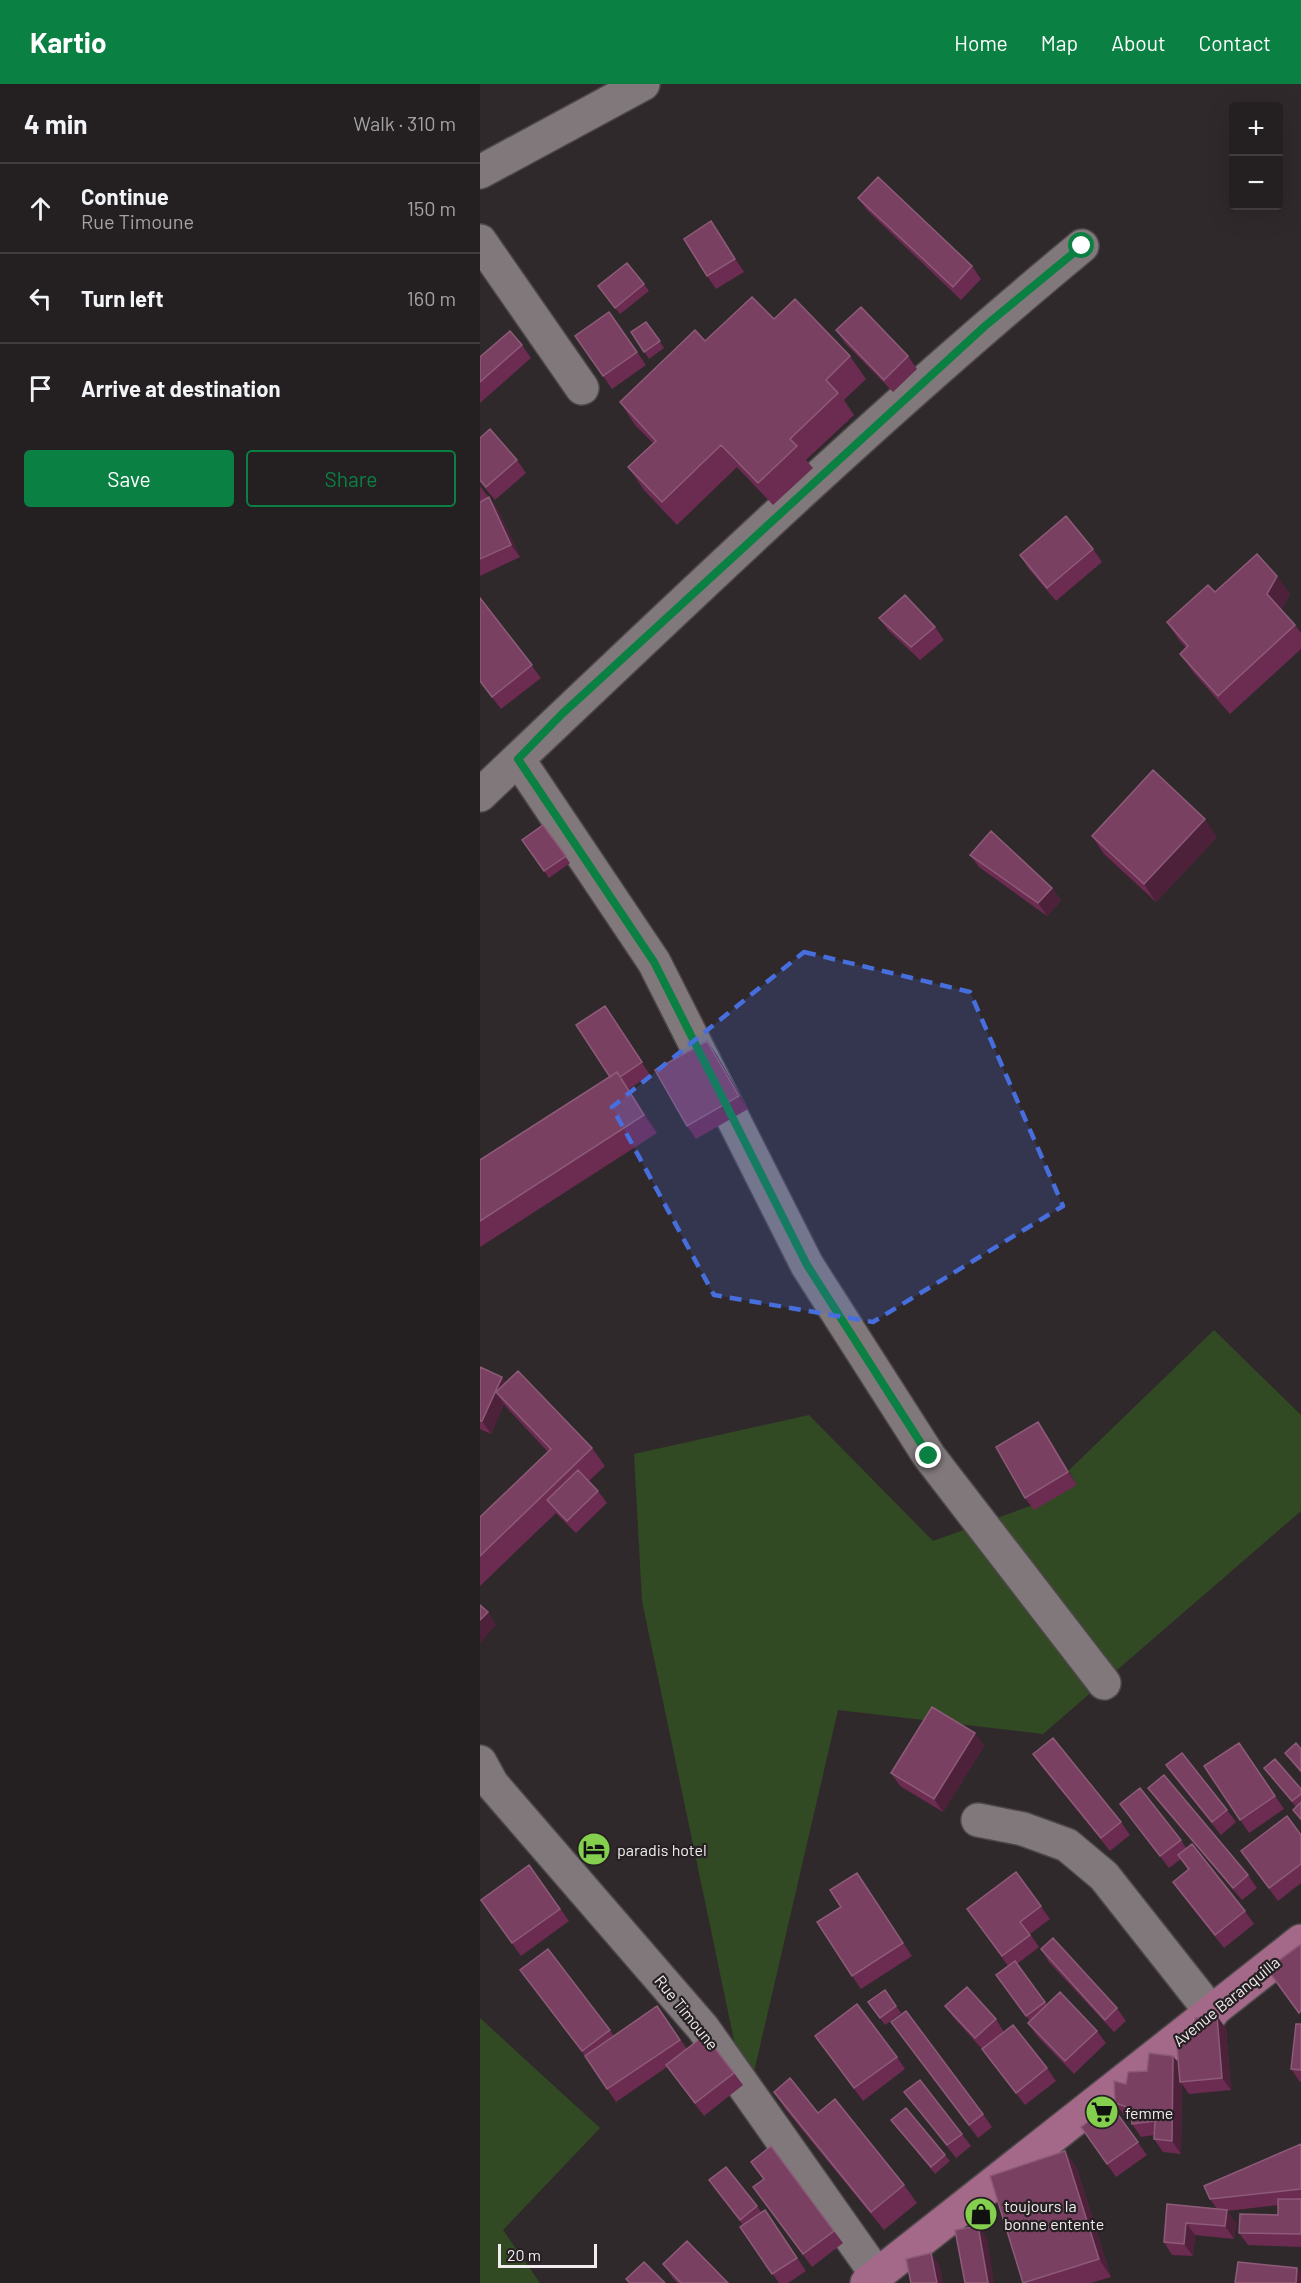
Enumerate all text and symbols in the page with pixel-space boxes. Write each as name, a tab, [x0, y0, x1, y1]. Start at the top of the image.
text: Kartio	[30, 25, 107, 59]
text: Home	[954, 30, 1008, 55]
text: Map	[1041, 30, 1078, 55]
text: About	[1111, 30, 1166, 55]
text: Contact	[1199, 30, 1271, 55]
map controls	[1229, 102, 1283, 210]
button: +	[1229, 102, 1283, 156]
text: 4 min	[24, 108, 88, 139]
text: Walk · 310 m	[353, 111, 456, 135]
button: −	[1229, 156, 1283, 210]
text: Continue	[81, 183, 169, 209]
icon: ahead	[24, 192, 57, 225]
text: 150 m	[407, 196, 456, 220]
text: Rue Timoune	[81, 209, 194, 233]
route start	[1068, 232, 1094, 258]
icon: left	[24, 282, 57, 315]
text: Turn left	[81, 285, 164, 311]
text: 160 m	[407, 286, 456, 310]
icon: arrive	[24, 372, 57, 405]
text: Arrive at destination	[81, 375, 280, 401]
button: Save	[24, 450, 234, 507]
button: Share	[246, 450, 456, 507]
route end	[915, 1442, 941, 1468]
hotel icon: paradis hotel	[576, 1831, 612, 1867]
place label: paradis hotel	[617, 1840, 707, 1859]
street label: Avenue Baranquilla	[1169, 1952, 1283, 2050]
street label: Rue Timoune	[651, 1971, 723, 2053]
supermarket icon: femme	[1084, 2094, 1120, 2130]
place label: femme	[1125, 2103, 1173, 2122]
shop icon: toujours la bonne entente	[963, 2196, 999, 2232]
place label: toujours la bonne entente	[1004, 2196, 1104, 2233]
scale bar	[498, 2241, 597, 2268]
text: 20 m	[507, 2245, 541, 2264]

